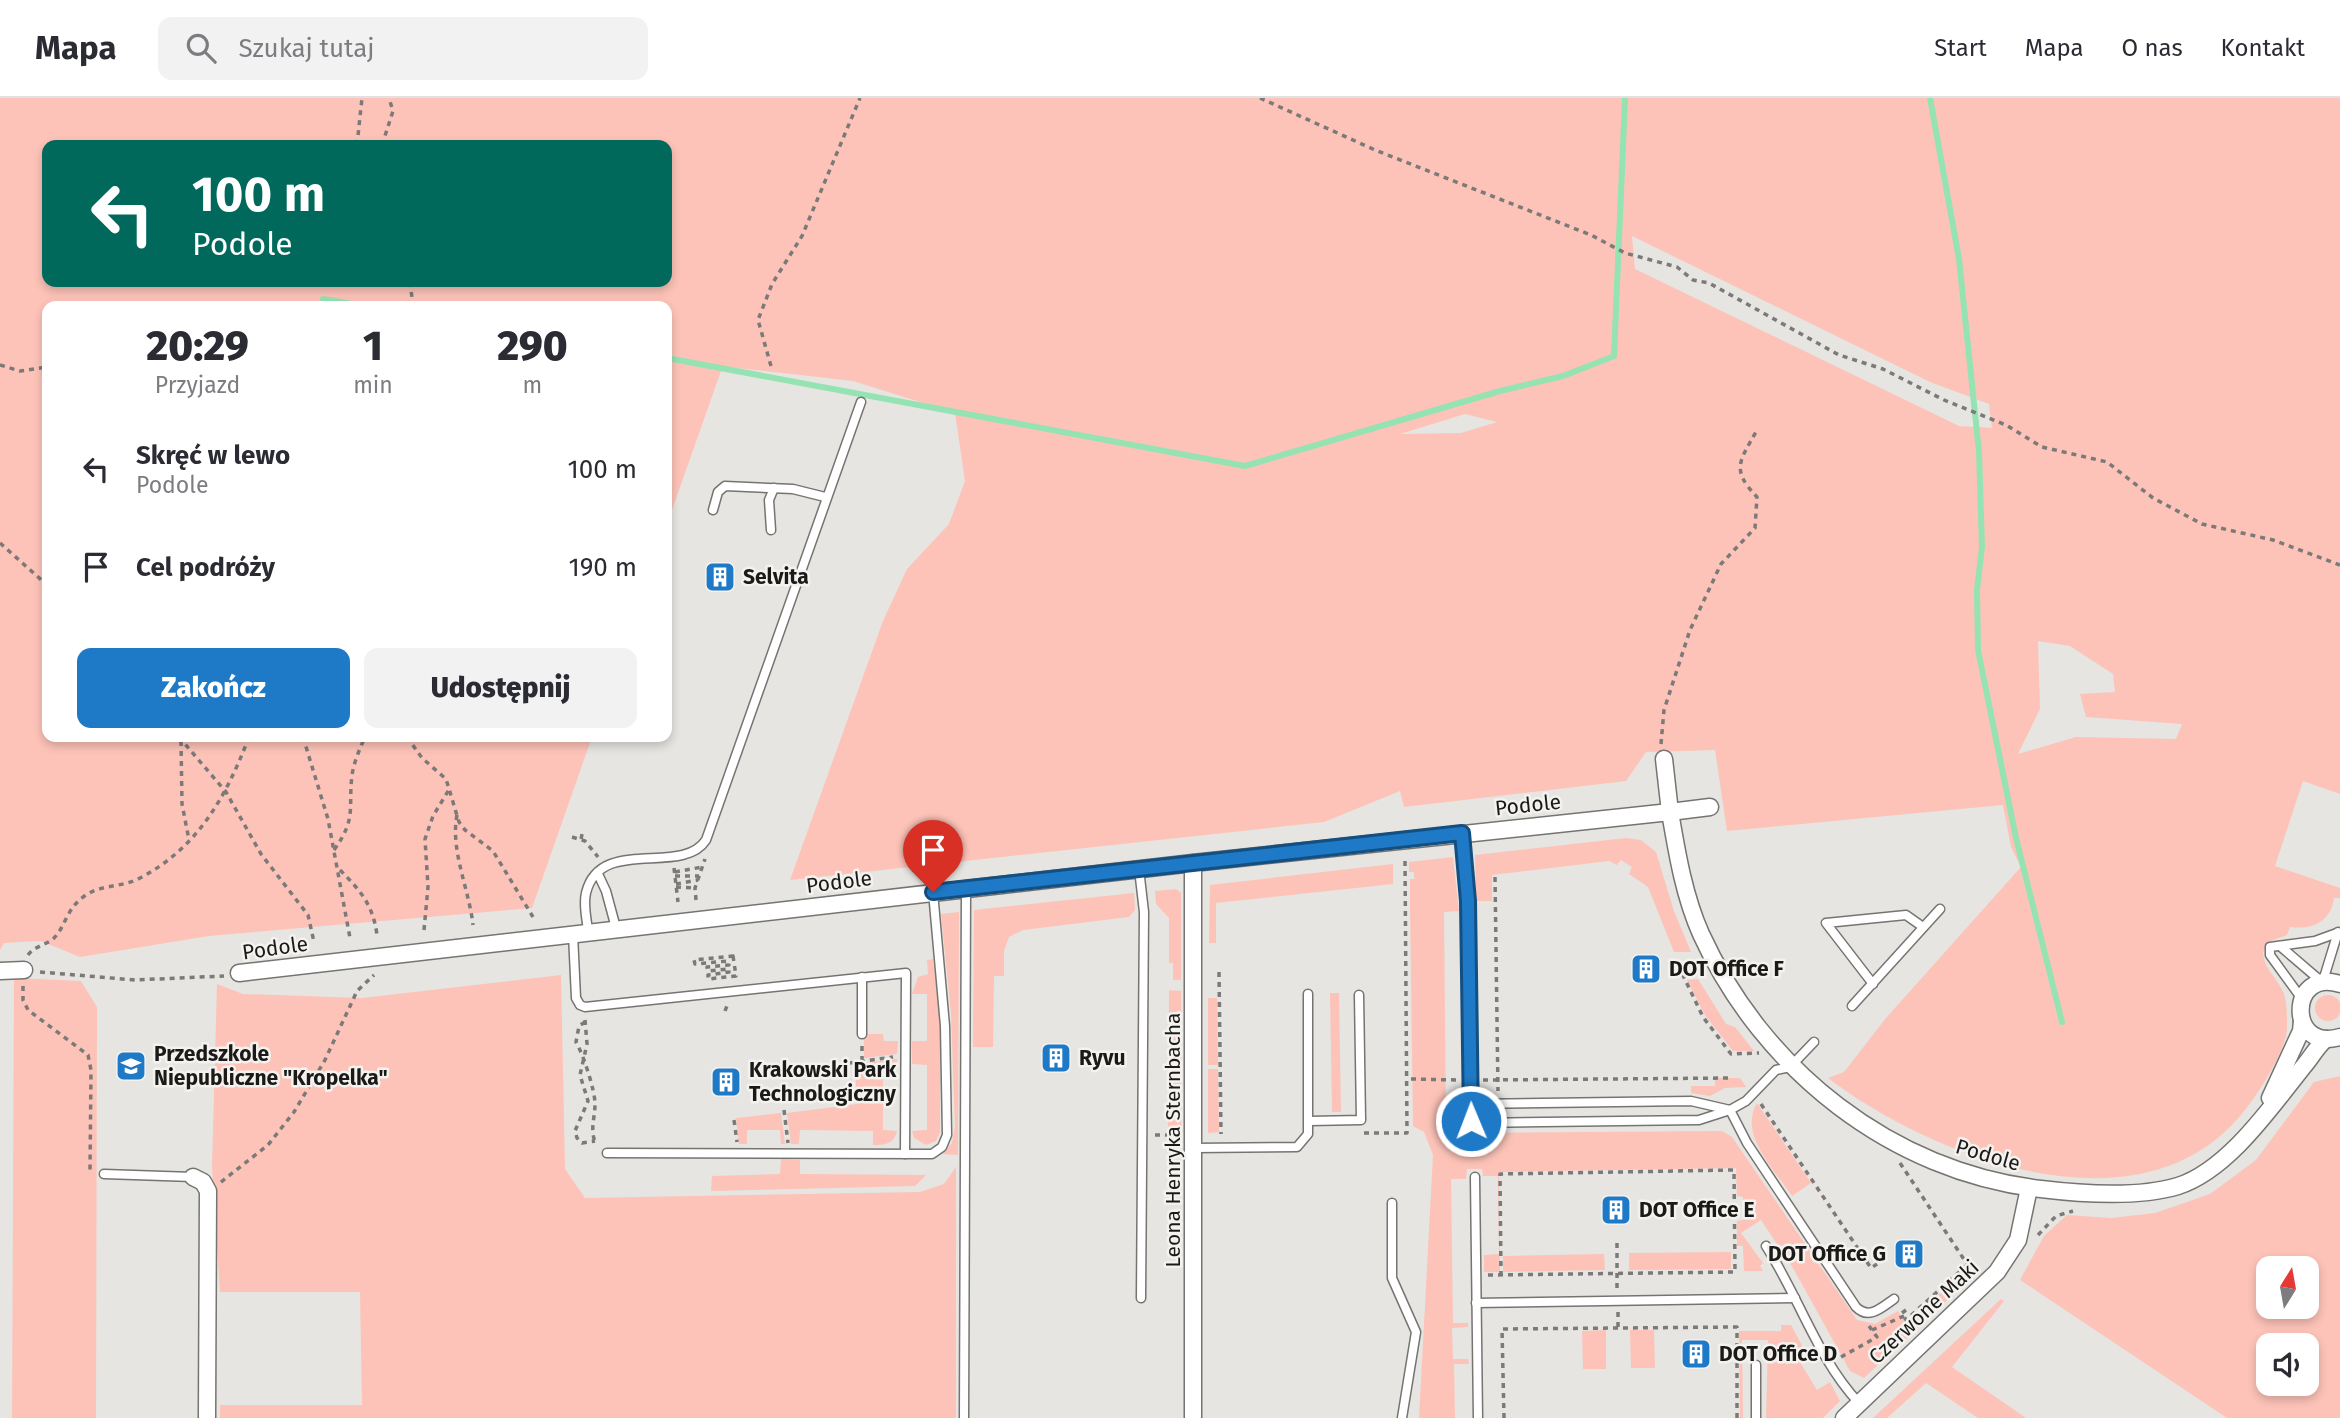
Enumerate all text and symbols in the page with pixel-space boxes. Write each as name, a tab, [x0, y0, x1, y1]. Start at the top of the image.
search box	[158, 17, 648, 80]
text: Mapa	[35, 28, 116, 68]
icon: search	[182, 29, 220, 67]
text: Szukaj tutaj	[238, 33, 375, 64]
text: Start	[1934, 34, 1987, 62]
text: Mapa	[2025, 34, 2084, 62]
text: O nas	[2122, 34, 2183, 62]
text: Kontakt	[2221, 34, 2305, 62]
text: 100 m	[192, 165, 325, 224]
icon: left	[77, 168, 168, 259]
text: Podole	[192, 225, 293, 263]
text: 20:29	[146, 321, 249, 371]
text: 1	[363, 321, 383, 371]
text: 290	[497, 321, 568, 371]
text: Przyjazd	[155, 371, 240, 399]
text: min	[353, 371, 393, 399]
text: m	[523, 371, 542, 399]
text: Skręć w lewo	[136, 440, 290, 471]
icon: left	[77, 450, 115, 488]
text: 100 m	[568, 454, 637, 485]
text: Podole	[136, 471, 208, 499]
icon: arrive	[77, 548, 115, 586]
text: Cel podróży	[136, 552, 275, 583]
text: 190 m	[568, 552, 637, 583]
building icon: Selvita	[703, 560, 737, 594]
place label: Selvita	[743, 564, 809, 590]
button: Zakończ	[77, 648, 350, 728]
button: Udostępnij	[364, 648, 637, 728]
street label: Podole	[1494, 789, 1562, 821]
pin	[903, 820, 963, 892]
icon: arrive	[914, 831, 952, 869]
street label: Podole	[805, 865, 873, 899]
street label: Podole	[240, 931, 310, 965]
building icon: DOT Office F	[1629, 952, 1663, 986]
place label: DOT Office F	[1669, 956, 1785, 982]
street label: Leona Henryka Sternbacha	[1160, 1013, 1186, 1267]
place label: Przedszkole Niepubliczne "Kropelka"	[154, 1041, 388, 1091]
building icon: Ryvu	[1039, 1041, 1073, 1075]
place label: Ryvu	[1079, 1045, 1126, 1071]
school or university icon: Przedszkole Niepubliczne "Kropelka"	[114, 1049, 148, 1083]
place label: Krakowski Park Technologiczny	[749, 1057, 897, 1107]
building icon: Krakowski Park Technologiczny	[709, 1065, 743, 1099]
position arrow	[1434, 1084, 1508, 1158]
street label: Podole	[1953, 1133, 2023, 1177]
building icon: DOT Office E	[1599, 1193, 1633, 1227]
place label: DOT Office E	[1639, 1197, 1755, 1223]
building icon: DOT Office G	[1892, 1237, 1926, 1271]
place label: DOT Office G	[1768, 1241, 1886, 1267]
street label: Czerwone Maki	[1863, 1254, 1985, 1370]
north arrow	[2256, 1256, 2319, 1320]
map controls	[2256, 1256, 2319, 1396]
button: sound	[2256, 1333, 2319, 1396]
building icon: DOT Office D	[1679, 1337, 1713, 1371]
place label: DOT Office D	[1719, 1341, 1837, 1367]

